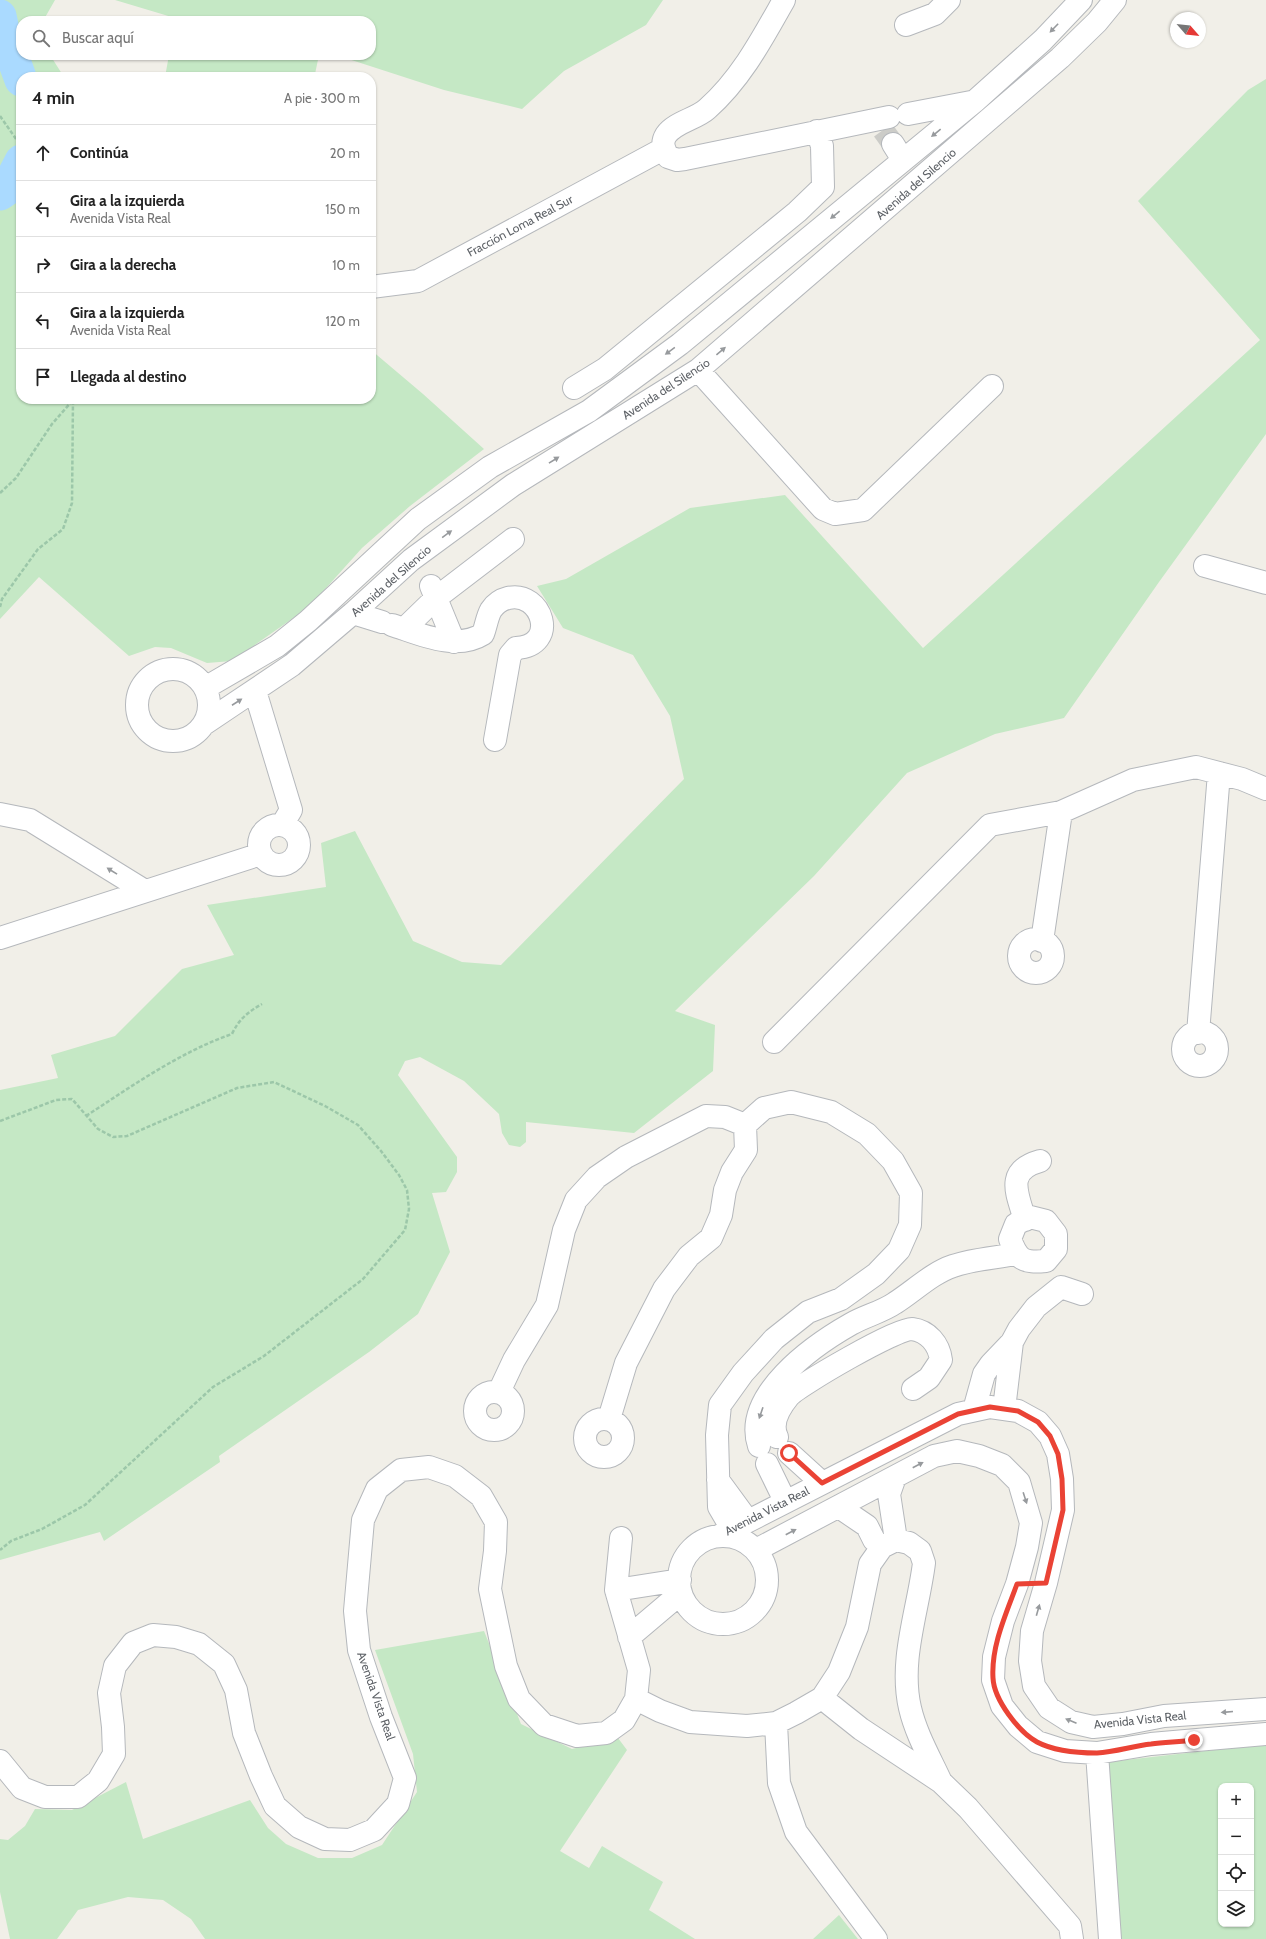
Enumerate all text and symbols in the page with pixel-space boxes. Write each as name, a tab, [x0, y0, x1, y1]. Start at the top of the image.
north arrow	[1170, 12, 1206, 48]
search box	[16, 16, 376, 60]
one-way arrow	[1049, 23, 1059, 33]
icon: search	[30, 27, 52, 49]
text: Buscar aquí	[62, 29, 134, 47]
text: 4 min	[32, 88, 75, 108]
text: A pie · 300 m	[284, 90, 360, 106]
one-way arrow	[931, 129, 942, 138]
icon: ahead	[32, 142, 54, 164]
text: Continúa	[70, 144, 128, 162]
street label: Avenida del Silencio	[873, 144, 959, 223]
text: 20 m	[330, 145, 360, 161]
street label: Fracción Loma Real Sur	[464, 191, 575, 260]
text: Gira a la izquierda	[70, 192, 184, 210]
icon: left	[32, 198, 54, 220]
text: 150 m	[325, 201, 360, 217]
text: Avenida Vista Real	[70, 210, 171, 226]
one-way arrow	[830, 211, 841, 220]
icon: right	[32, 254, 54, 276]
text: Gira a la derecha	[70, 256, 176, 274]
text: 10 m	[332, 257, 360, 273]
text: Gira a la izquierda	[70, 304, 184, 322]
icon: left	[32, 310, 54, 332]
text: 120 m	[326, 313, 360, 329]
text: Avenida Vista Real	[70, 322, 171, 338]
one-way arrow	[716, 346, 727, 355]
one-way arrow	[665, 347, 675, 355]
street label: Avenida del Silencio	[619, 354, 713, 422]
icon: arrive	[32, 366, 54, 388]
text: Llegada al destino	[70, 368, 186, 386]
one-way arrow	[548, 456, 560, 463]
one-way arrow	[442, 530, 453, 538]
street label: Avenida del Silencio	[348, 541, 434, 620]
one-way arrow	[231, 699, 243, 706]
one-way arrow	[106, 867, 118, 874]
one-way arrow	[757, 1407, 763, 1419]
route start	[780, 1444, 798, 1462]
one-way arrow	[912, 1461, 924, 1468]
street label: Avenida Vista Real	[722, 1483, 812, 1538]
one-way arrow	[1022, 1492, 1028, 1504]
one-way arrow	[785, 1529, 797, 1535]
one-way arrow	[1035, 1604, 1041, 1616]
street label: Avenida Vista Real	[354, 1649, 399, 1742]
street label: Avenida Vista Real	[1093, 1707, 1187, 1732]
one-way arrow	[1221, 1709, 1233, 1715]
one-way arrow	[1065, 1718, 1077, 1724]
route end	[1185, 1731, 1203, 1749]
map controls	[1218, 1783, 1254, 1927]
button: +	[1218, 1783, 1254, 1819]
button: −	[1218, 1819, 1254, 1855]
button: locate	[1218, 1855, 1254, 1891]
button: layers	[1218, 1891, 1254, 1927]

